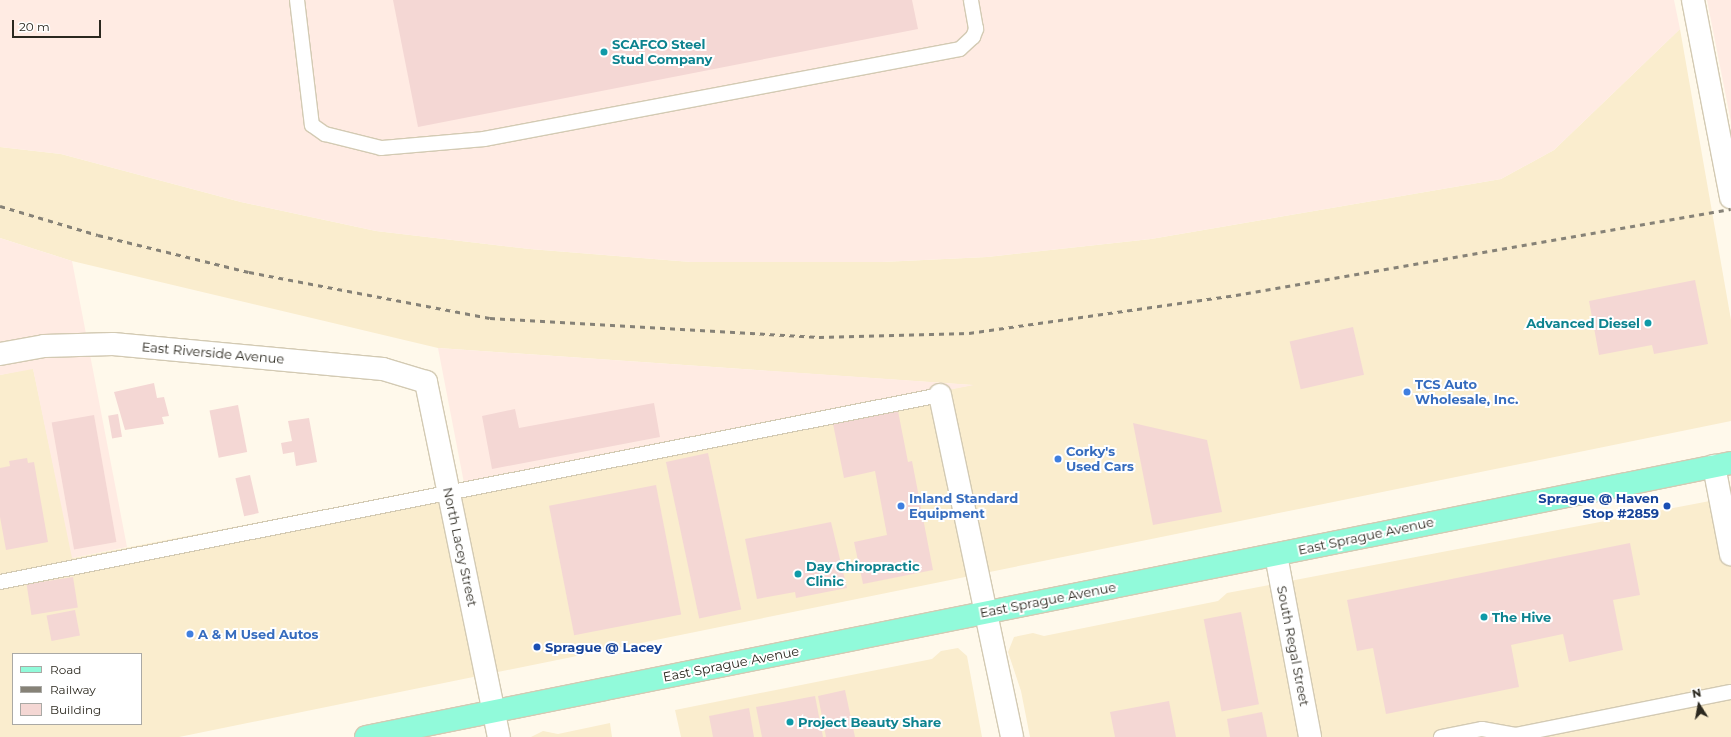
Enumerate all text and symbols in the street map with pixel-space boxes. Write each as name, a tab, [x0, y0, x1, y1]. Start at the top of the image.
scale bar	[14, 12, 103, 38]
text: 20 m	[19, 19, 50, 34]
place label: SCAFCO Steel Stud Company	[612, 37, 712, 68]
marker: SCAFCO Steel Stud Company	[599, 47, 609, 57]
place label: Advanced Diesel	[1526, 315, 1640, 331]
marker: Advanced Diesel	[1643, 318, 1653, 328]
street label: East Riverside Avenue	[141, 339, 285, 367]
place label: TCS Auto Wholesale, Inc.	[1415, 377, 1518, 408]
marker: TCS Auto Wholesale, Inc.	[1402, 387, 1412, 397]
place label: Corky's Used Cars	[1066, 444, 1134, 475]
marker: Corky's Used Cars	[1053, 454, 1063, 464]
street label: North Lacey Street	[440, 486, 480, 608]
place label: Inland Standard Equipment	[909, 491, 1018, 522]
place label: Sprague @ Haven Stop #2859	[1538, 491, 1659, 522]
marker: Inland Standard Equipment	[896, 501, 906, 511]
marker: Sprague @ Haven Stop #2859	[1662, 501, 1672, 511]
street label: East Sprague Avenue	[1297, 514, 1435, 558]
place label: Day Chiropractic Clinic	[806, 559, 920, 590]
marker: Day Chiropractic Clinic	[793, 569, 803, 579]
street label: East Sprague Avenue	[979, 579, 1117, 621]
street label: South Regal Street	[1274, 584, 1312, 708]
place label: The Hive	[1492, 609, 1551, 625]
marker: The Hive	[1479, 612, 1489, 622]
place label: A & M Used Autos	[198, 626, 319, 642]
marker: A & M Used Autos	[185, 629, 195, 639]
place label: Sprague @ Lacey	[545, 639, 662, 655]
marker: Sprague @ Lacey	[532, 642, 542, 652]
street label: East Sprague Avenue	[662, 643, 800, 685]
legend	[12, 653, 142, 725]
text: Road	[50, 662, 81, 677]
text: Railway	[50, 682, 96, 697]
north arrow	[1679, 685, 1719, 725]
text: N	[1691, 686, 1702, 701]
text: Building	[50, 702, 101, 717]
place label: Project Beauty Share	[798, 714, 941, 730]
marker: Project Beauty Share	[785, 717, 795, 727]

